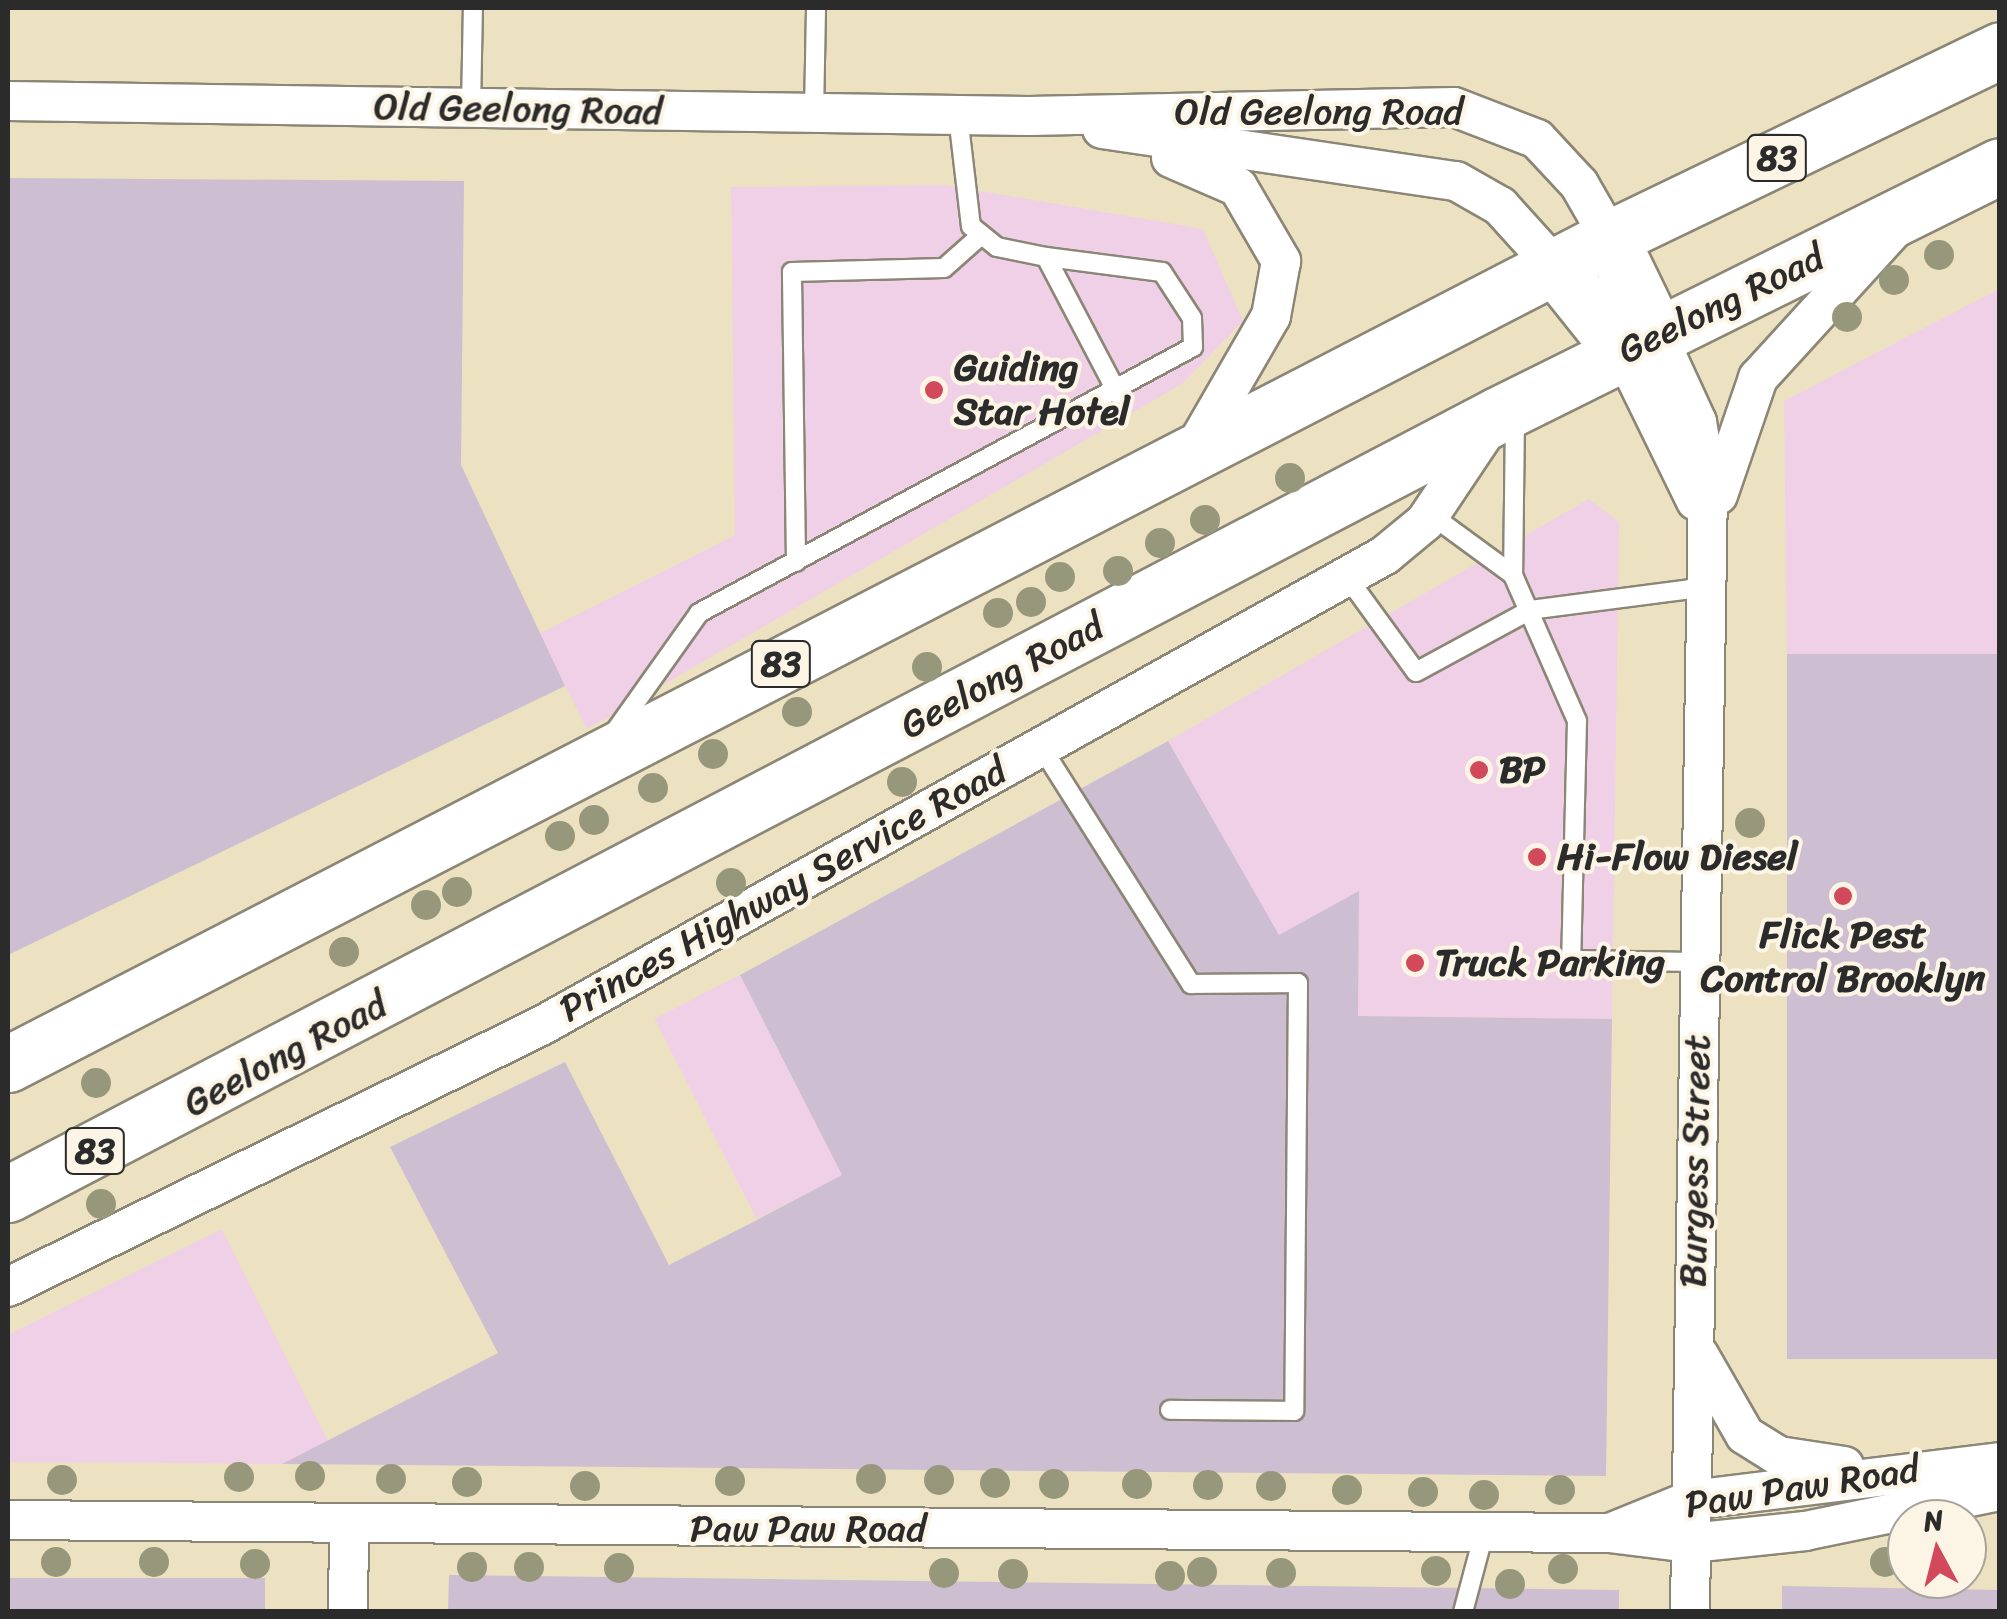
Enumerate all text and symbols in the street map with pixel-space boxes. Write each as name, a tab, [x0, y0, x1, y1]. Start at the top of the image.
street label: Old Geelong Road	[373, 84, 663, 134]
street label: Old Geelong Road	[1175, 89, 1463, 135]
road number: 83	[1744, 128, 1810, 188]
street label: Geelong Road	[1611, 235, 1831, 373]
place label: Guiding Star Hotel	[954, 345, 1132, 434]
marker: Guiding Star Hotel	[923, 379, 945, 401]
street label: Geelong Road	[893, 603, 1111, 749]
road number: 83	[748, 634, 814, 694]
place label: BP	[1499, 747, 1545, 793]
street label: Princes Highway Service Road	[552, 748, 1014, 1032]
marker: BP	[1468, 759, 1490, 781]
place label: Hi-Flow Diesel	[1557, 834, 1798, 880]
marker: Hi-Flow Diesel	[1526, 846, 1548, 868]
marker: Flick Pest Control Brooklyn	[1832, 885, 1854, 907]
place label: Flick Pest Control Brooklyn	[1700, 912, 1986, 1002]
place label: Truck Parking	[1435, 940, 1666, 986]
marker: Truck Parking	[1404, 952, 1426, 974]
street label: Geelong Road	[176, 981, 394, 1127]
street label: Burgess Street	[1670, 1035, 1720, 1287]
road number: 83	[62, 1121, 128, 1181]
street label: Paw Paw Road	[1681, 1446, 1923, 1528]
text: N	[1921, 1495, 1946, 1546]
north arrow	[1887, 1499, 1987, 1599]
street label: Paw Paw Road	[689, 1506, 927, 1552]

